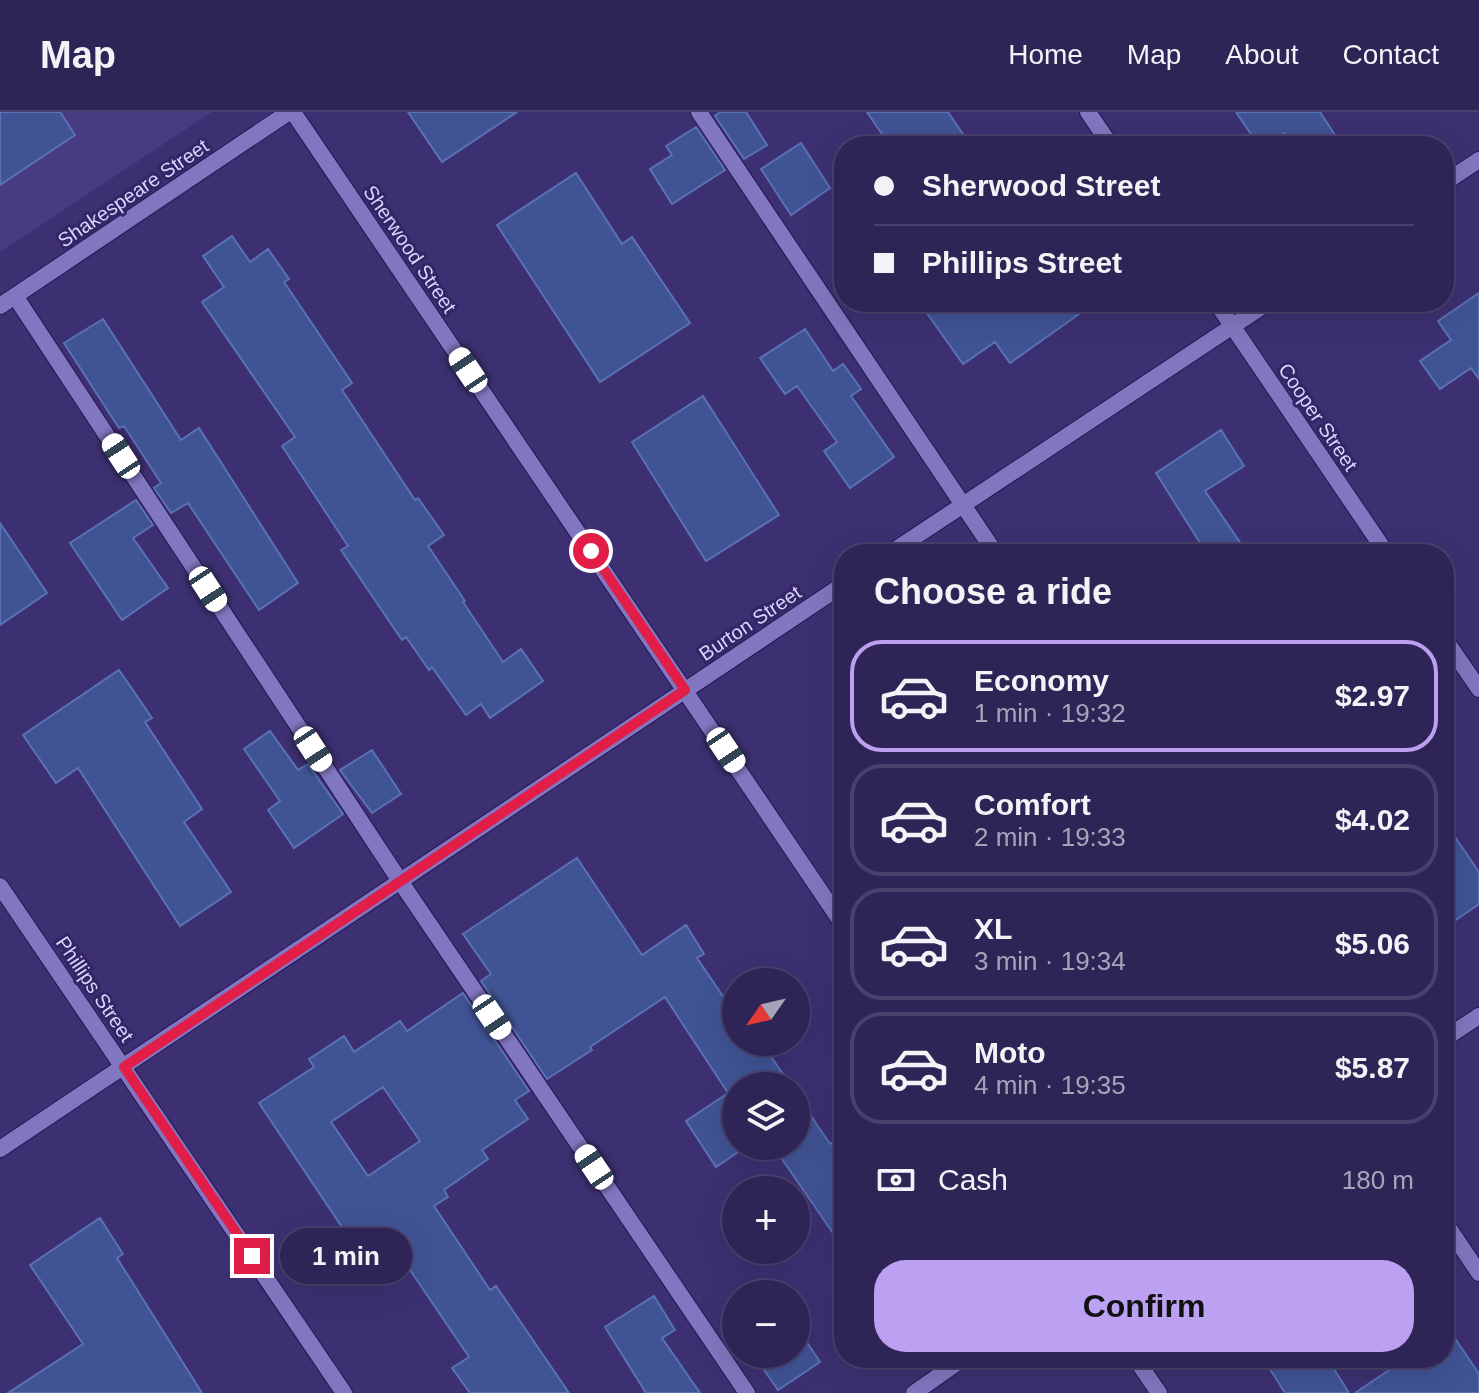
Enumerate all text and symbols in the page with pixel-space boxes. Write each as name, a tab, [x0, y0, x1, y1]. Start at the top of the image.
text: Map	[40, 34, 116, 76]
text: Home	[1008, 39, 1083, 70]
text: Map	[1127, 39, 1181, 70]
text: About	[1225, 39, 1299, 70]
text: Contact	[1343, 39, 1439, 70]
street label: Shakespeare Street	[54, 134, 213, 252]
text: Sherwood Street	[922, 169, 1160, 202]
street label: Sherwood Street	[359, 181, 461, 317]
text: Phillips Street	[922, 246, 1122, 279]
car	[445, 343, 491, 397]
street label: Cooper Street	[1274, 359, 1362, 475]
car	[98, 429, 144, 483]
route start	[573, 533, 609, 569]
car	[185, 562, 231, 616]
text: Choose a ride	[874, 571, 1112, 612]
street label: Burton Street	[695, 581, 805, 665]
icon: car	[878, 660, 950, 732]
text: Economy	[974, 664, 1109, 697]
text: $2.97	[1335, 679, 1410, 712]
text: 1 min · 19:32	[974, 698, 1126, 728]
car	[290, 722, 336, 776]
car	[703, 723, 749, 777]
icon: car	[878, 784, 950, 856]
text: Comfort	[974, 788, 1091, 821]
text: $4.02	[1335, 803, 1410, 836]
text: 2 min · 19:33	[974, 822, 1126, 852]
icon: car	[878, 908, 950, 980]
text: XL	[974, 912, 1012, 945]
text: $5.06	[1335, 927, 1410, 960]
street label: Phillips Street	[52, 932, 139, 1046]
text: 3 min · 19:34	[974, 946, 1126, 976]
north arrow	[722, 968, 810, 1056]
map controls	[722, 968, 810, 1368]
car	[469, 990, 515, 1044]
icon: car	[878, 1032, 950, 1104]
text: Moto	[974, 1036, 1046, 1069]
text: $5.87	[1335, 1051, 1410, 1084]
text: 4 min · 19:35	[974, 1070, 1126, 1100]
button: layers	[722, 1072, 810, 1160]
car	[571, 1140, 617, 1194]
icon: cash	[874, 1158, 918, 1202]
text: Cash	[938, 1163, 1008, 1196]
text: 180 m	[1342, 1165, 1414, 1195]
button: +	[722, 1176, 810, 1264]
callout: 1 min	[280, 1228, 412, 1284]
route end	[234, 1238, 270, 1274]
text: 1 min	[312, 1241, 380, 1271]
button: Confirm	[874, 1260, 1414, 1352]
button: −	[722, 1280, 810, 1368]

